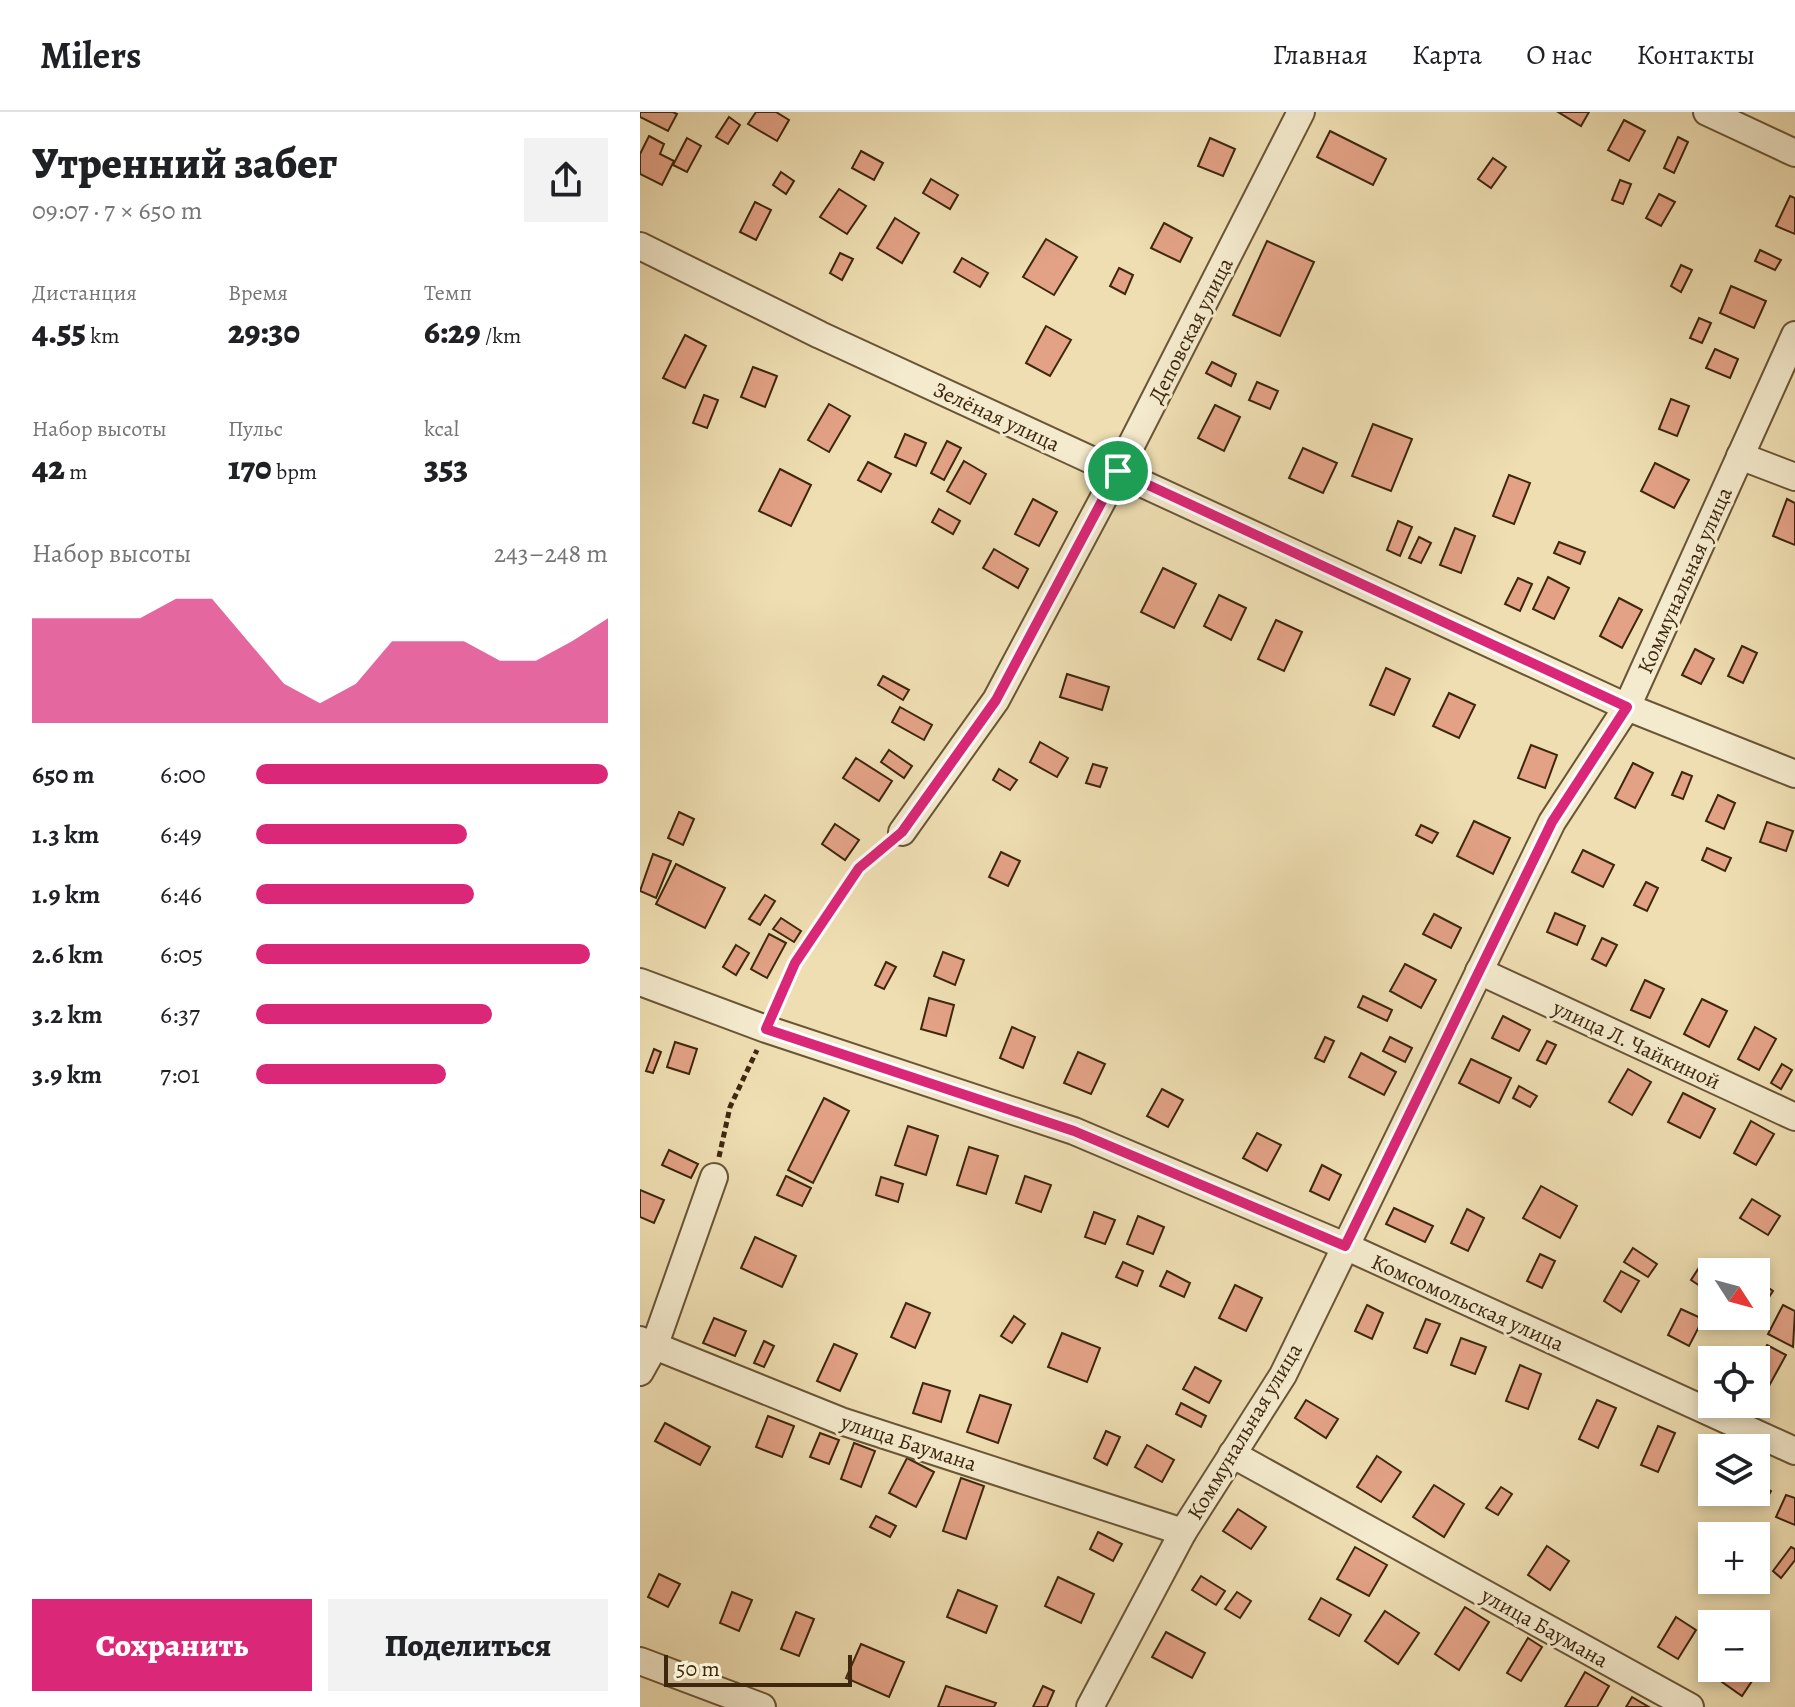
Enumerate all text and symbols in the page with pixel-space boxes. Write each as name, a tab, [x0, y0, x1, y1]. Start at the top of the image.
text: Milers	[40, 29, 142, 81]
text: Главная	[1272, 36, 1368, 74]
text: Карта	[1412, 36, 1482, 74]
text: О нас	[1526, 36, 1593, 74]
text: Контакты	[1637, 36, 1755, 74]
text: Утренний забег	[32, 133, 337, 193]
button: share	[524, 138, 608, 222]
text: 09:07 · 7 × 650 m	[32, 193, 202, 228]
street label: Деповская улица	[1141, 252, 1241, 409]
text: Дистанция	[32, 278, 137, 308]
text: Время	[228, 278, 288, 308]
text: Темп	[424, 278, 472, 308]
text: 4.55	[32, 308, 86, 355]
text: 29:30	[228, 308, 300, 355]
text: 6:29	[424, 308, 481, 355]
text: km	[86, 321, 120, 351]
text: /km	[481, 321, 521, 351]
street label: Зелёная улица	[928, 374, 1066, 460]
text: Набор высоты	[32, 414, 167, 444]
text: Пульс	[228, 414, 283, 444]
text: kcal	[424, 414, 459, 444]
pin	[1084, 437, 1152, 505]
text: 42	[32, 444, 65, 491]
text: 170	[228, 444, 272, 491]
text: 353	[424, 444, 468, 491]
icon: arrive	[1096, 449, 1140, 493]
text: m	[65, 457, 88, 487]
text: bpm	[272, 457, 317, 487]
street label: Коммунальная улица	[1630, 481, 1740, 679]
text: Набор высоты	[32, 536, 191, 571]
text: 243–248 m	[494, 536, 608, 571]
text: 650 m	[32, 757, 95, 792]
text: 6:00	[160, 757, 206, 792]
text: 1.3 km	[32, 817, 99, 852]
text: 6:49	[160, 817, 202, 852]
text: 1.9 km	[32, 877, 100, 912]
text: 6:46	[160, 877, 202, 912]
text: 2.6 km	[32, 937, 104, 972]
text: 6:05	[160, 937, 203, 972]
street label: улица Л. Чайкиной	[1547, 992, 1725, 1097]
text: 3.2 km	[32, 997, 103, 1032]
text: 6:37	[160, 997, 200, 1032]
text: 3.9 km	[32, 1057, 102, 1092]
text: 7:01	[160, 1057, 200, 1092]
street label: Комсомольская улица	[1367, 1247, 1569, 1359]
north arrow	[1698, 1258, 1770, 1330]
map controls	[1698, 1258, 1770, 1682]
street label: Коммунальная улица	[1180, 1337, 1310, 1526]
button: locate	[1698, 1346, 1770, 1418]
street label: улица Баумана	[836, 1407, 981, 1479]
button: layers	[1698, 1434, 1770, 1506]
button: +	[1698, 1522, 1770, 1594]
street label: улица Баумана	[1475, 1580, 1614, 1676]
button: Сохранить	[32, 1599, 312, 1691]
button: Поделиться	[328, 1599, 608, 1691]
button: −	[1698, 1610, 1770, 1682]
scale bar	[664, 1651, 852, 1687]
text: 50 m	[676, 1654, 720, 1684]

